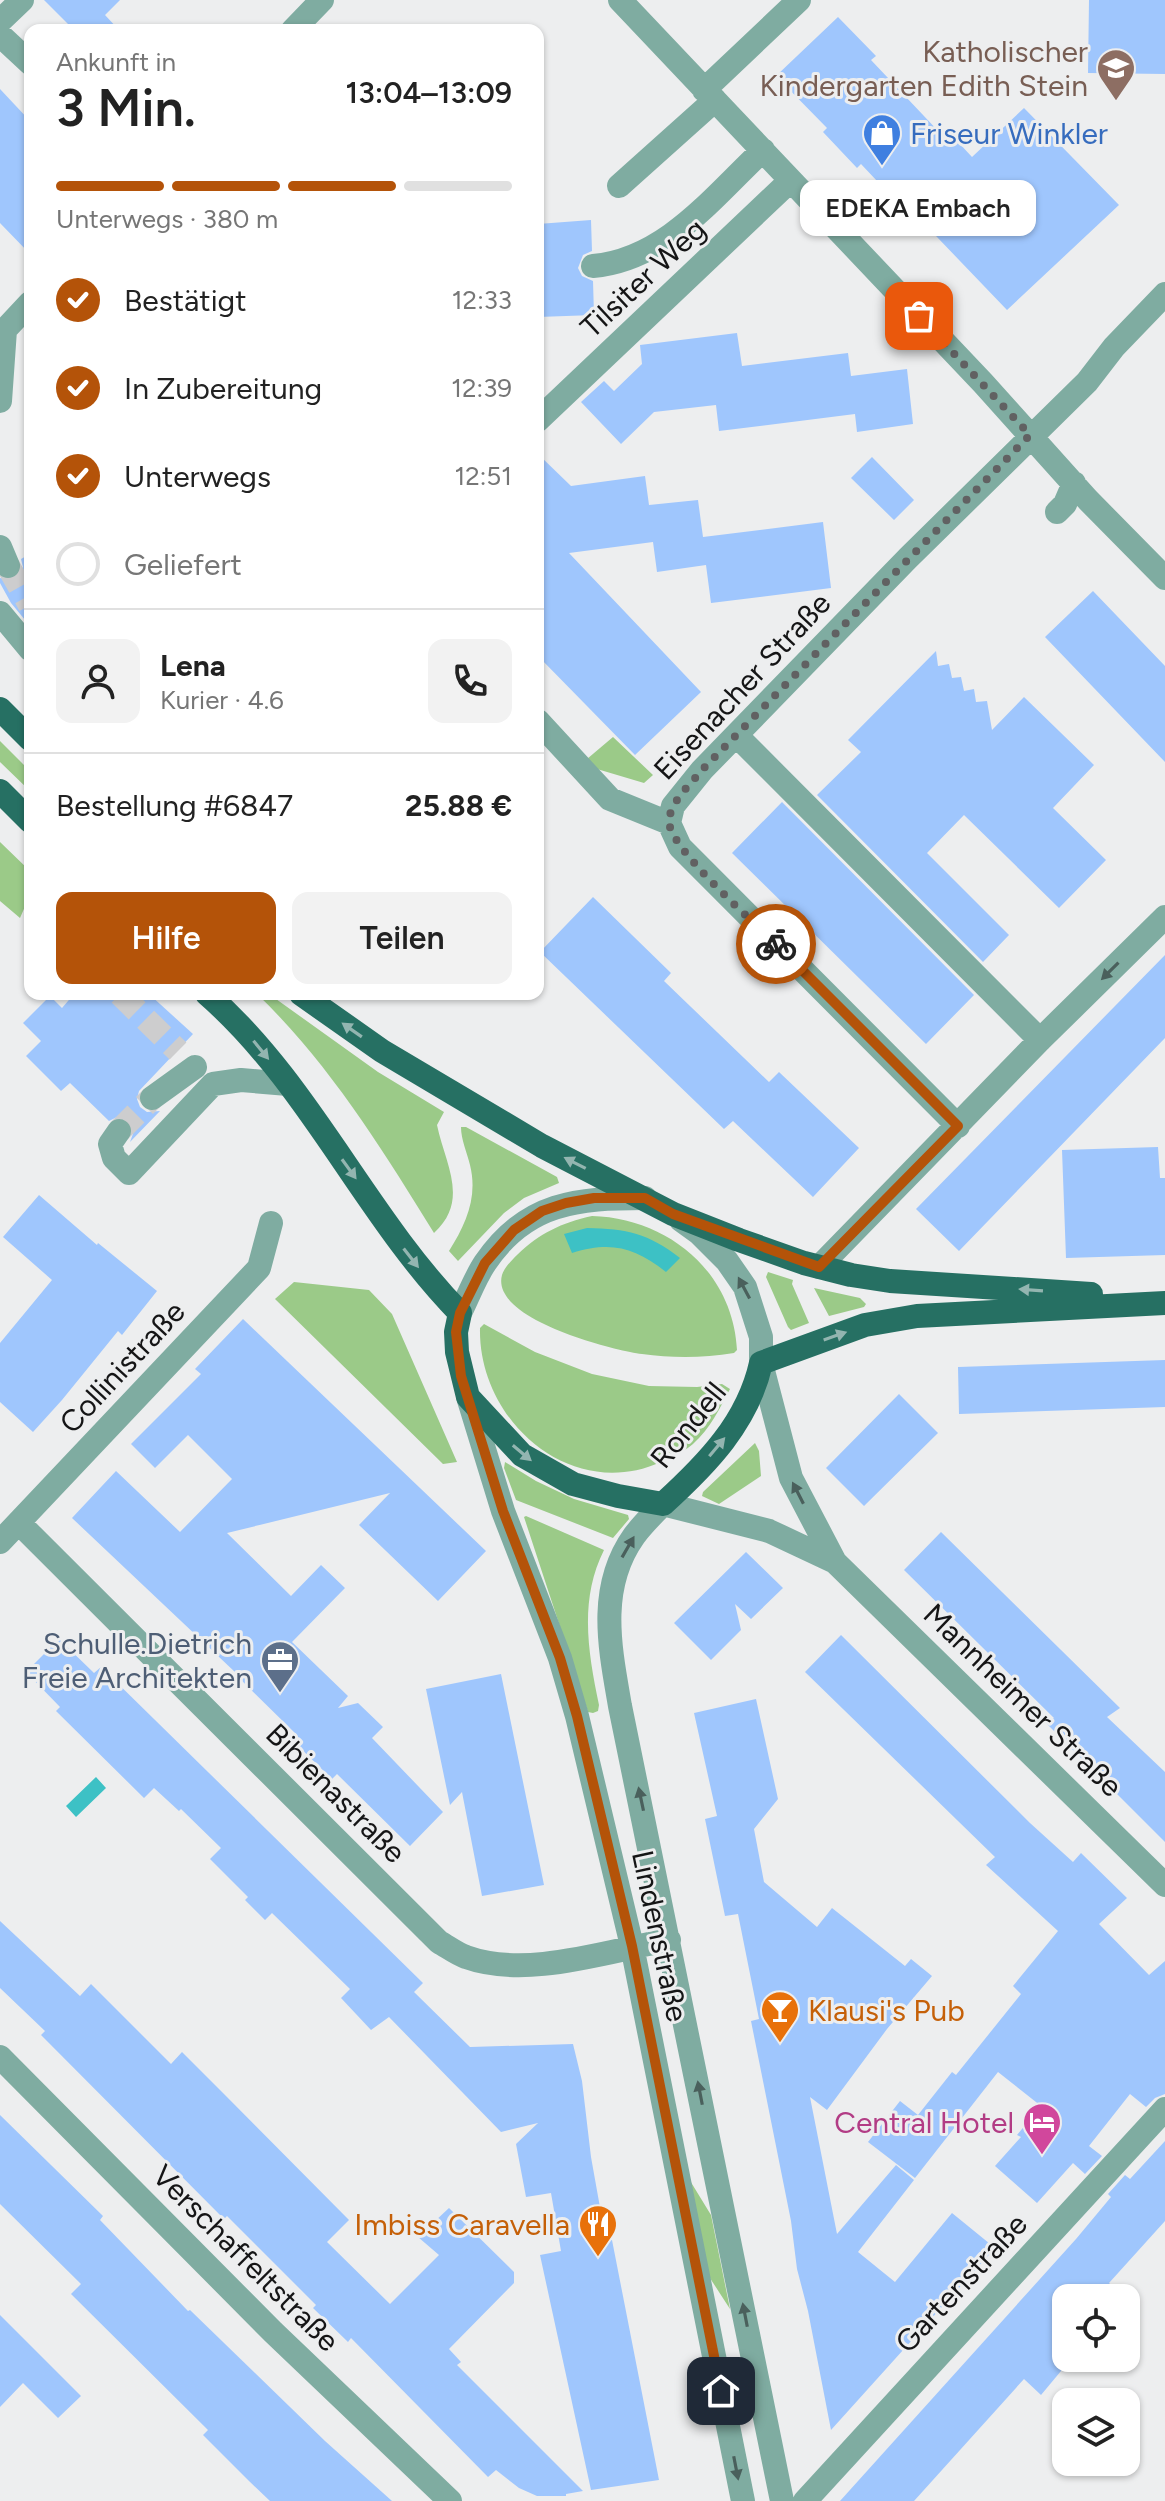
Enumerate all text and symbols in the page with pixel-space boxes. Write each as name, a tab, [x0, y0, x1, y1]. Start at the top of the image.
place label: Katholischer Kindergarten Edith Stein	[760, 33, 1088, 104]
text: Ankunft in	[56, 46, 176, 78]
school or university icon: Katholischer Kindergarten Edith Stein	[1095, 47, 1137, 102]
text: 13:04–13:09	[346, 74, 512, 111]
text: 3 Min.	[56, 77, 196, 139]
shop icon: Friseur Winkler	[861, 112, 903, 167]
place label: Friseur Winkler	[910, 115, 1108, 152]
callout: EDEKA Embach	[801, 180, 1037, 236]
text: EDEKA Embach	[825, 192, 1011, 224]
text: Unterwegs · 380 m	[56, 203, 278, 235]
street label: Tilsiter Weg	[573, 211, 713, 345]
icon: check	[56, 278, 100, 322]
text: Bestätigt	[124, 282, 247, 319]
pin	[885, 282, 953, 350]
text: 12:33	[452, 284, 512, 316]
icon: bag	[897, 294, 941, 338]
icon: check	[56, 366, 100, 410]
text: In Zubereitung	[124, 370, 322, 407]
text: 12:39	[451, 372, 512, 404]
icon: check	[56, 454, 100, 498]
text: Unterwegs	[124, 458, 271, 495]
text: 12:51	[454, 460, 512, 492]
text: Geliefert	[124, 546, 242, 583]
street label: Eisenacher Straße	[646, 585, 838, 787]
button: person	[56, 639, 140, 723]
button: phone	[428, 639, 512, 723]
text: Lena	[160, 647, 226, 684]
text: Kurier · 4.6	[160, 684, 284, 716]
text: Bestellung #6847	[56, 787, 293, 824]
text: 25.88 €	[405, 787, 512, 824]
button: Hilfe	[56, 892, 276, 984]
button: Teilen	[292, 892, 512, 984]
courier	[736, 904, 816, 984]
icon: bike	[754, 922, 798, 966]
one-way arrow	[1101, 962, 1120, 980]
one-way arrow	[341, 1022, 363, 1038]
one-way arrow	[252, 1040, 269, 1060]
one-way arrow	[564, 1156, 587, 1170]
one-way arrow	[341, 1159, 357, 1180]
one-way arrow	[403, 1248, 419, 1268]
one-way arrow	[737, 1277, 751, 1299]
one-way arrow	[1018, 1283, 1043, 1296]
street label: Collinistraße	[52, 1293, 192, 1441]
one-way arrow	[823, 1329, 847, 1341]
street label: Rondell	[642, 1374, 734, 1476]
one-way arrow	[708, 1438, 725, 1458]
one-way arrow	[511, 1444, 531, 1461]
one-way arrow	[792, 1481, 805, 1504]
one-way arrow	[621, 1536, 635, 1558]
street label: Mannheimer Straße	[916, 1596, 1130, 1804]
place label: Schulle.Dietrich Freie Architekten	[22, 1625, 252, 1696]
office icon: Schulle.Dietrich Freie Architekten	[259, 1639, 301, 1694]
street label: Bibienastraße	[258, 1715, 414, 1871]
one-way arrow	[634, 1787, 647, 1812]
street label: Lindenstraße	[624, 1847, 696, 2025]
bar icon: Klausi's Pub	[759, 1989, 801, 2044]
place label: Klausi's Pub	[808, 1992, 965, 2029]
one-way arrow	[693, 2080, 705, 2105]
hotel icon: Central Hotel	[1021, 2101, 1063, 2156]
place label: Central Hotel	[834, 2104, 1014, 2141]
street label: Verschaffeltstraße	[145, 2157, 347, 2359]
restaurant icon: Imbiss Caravella	[577, 2203, 619, 2258]
place label: Imbiss Caravella	[354, 2206, 570, 2243]
street label: Gartenstraße	[887, 2206, 1035, 2360]
map controls	[1052, 2284, 1140, 2476]
button: locate	[1052, 2284, 1140, 2372]
one-way arrow	[738, 2302, 750, 2327]
pin	[687, 2357, 755, 2425]
icon: home	[699, 2369, 743, 2413]
button: layers	[1052, 2388, 1140, 2476]
one-way arrow	[731, 2455, 743, 2480]

